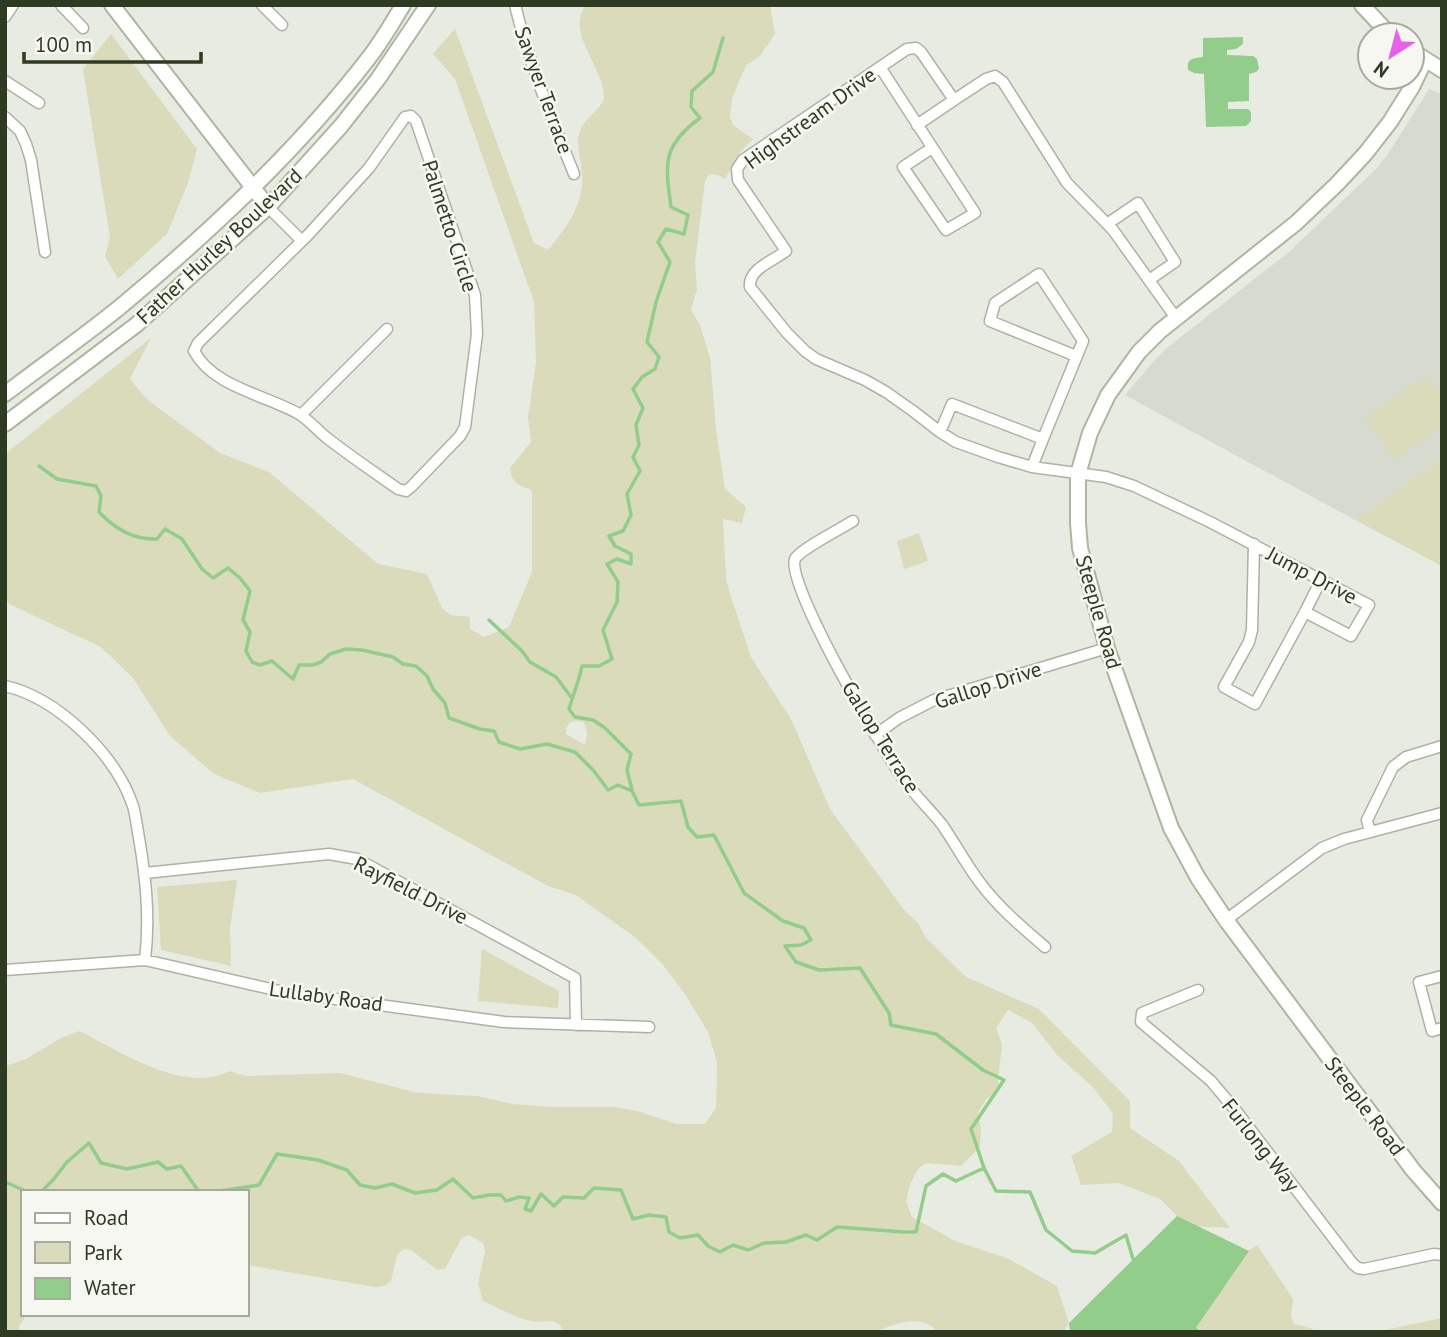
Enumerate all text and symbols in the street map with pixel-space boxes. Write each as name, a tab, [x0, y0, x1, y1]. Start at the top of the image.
scale bar	[24, 21, 201, 65]
north arrow	[1356, 21, 1426, 91]
street label: Sawyer Terrace	[508, 23, 580, 157]
text: 100 m	[35, 31, 92, 58]
text: N	[1369, 56, 1393, 83]
street label: Highstream Drive	[739, 61, 881, 175]
street label: Palmetto Circle	[416, 157, 484, 295]
street label: Father Hurley Boulevard	[130, 162, 308, 330]
street label: Jump Drive	[1261, 539, 1362, 610]
street label: Steeple Road	[1070, 552, 1128, 672]
street label: Gallop Drive	[931, 655, 1045, 715]
street label: Gallop Terrace	[836, 676, 926, 798]
street label: Rayfield Drive	[349, 850, 473, 930]
street label: Lullaby Road	[267, 975, 385, 1017]
street label: Steeple Road	[1319, 1051, 1411, 1161]
street label: Furlong Way	[1216, 1093, 1306, 1197]
legend	[21, 1190, 248, 1316]
text: Road	[84, 1204, 128, 1231]
text: Park	[84, 1239, 123, 1266]
text: Water	[84, 1274, 136, 1301]

